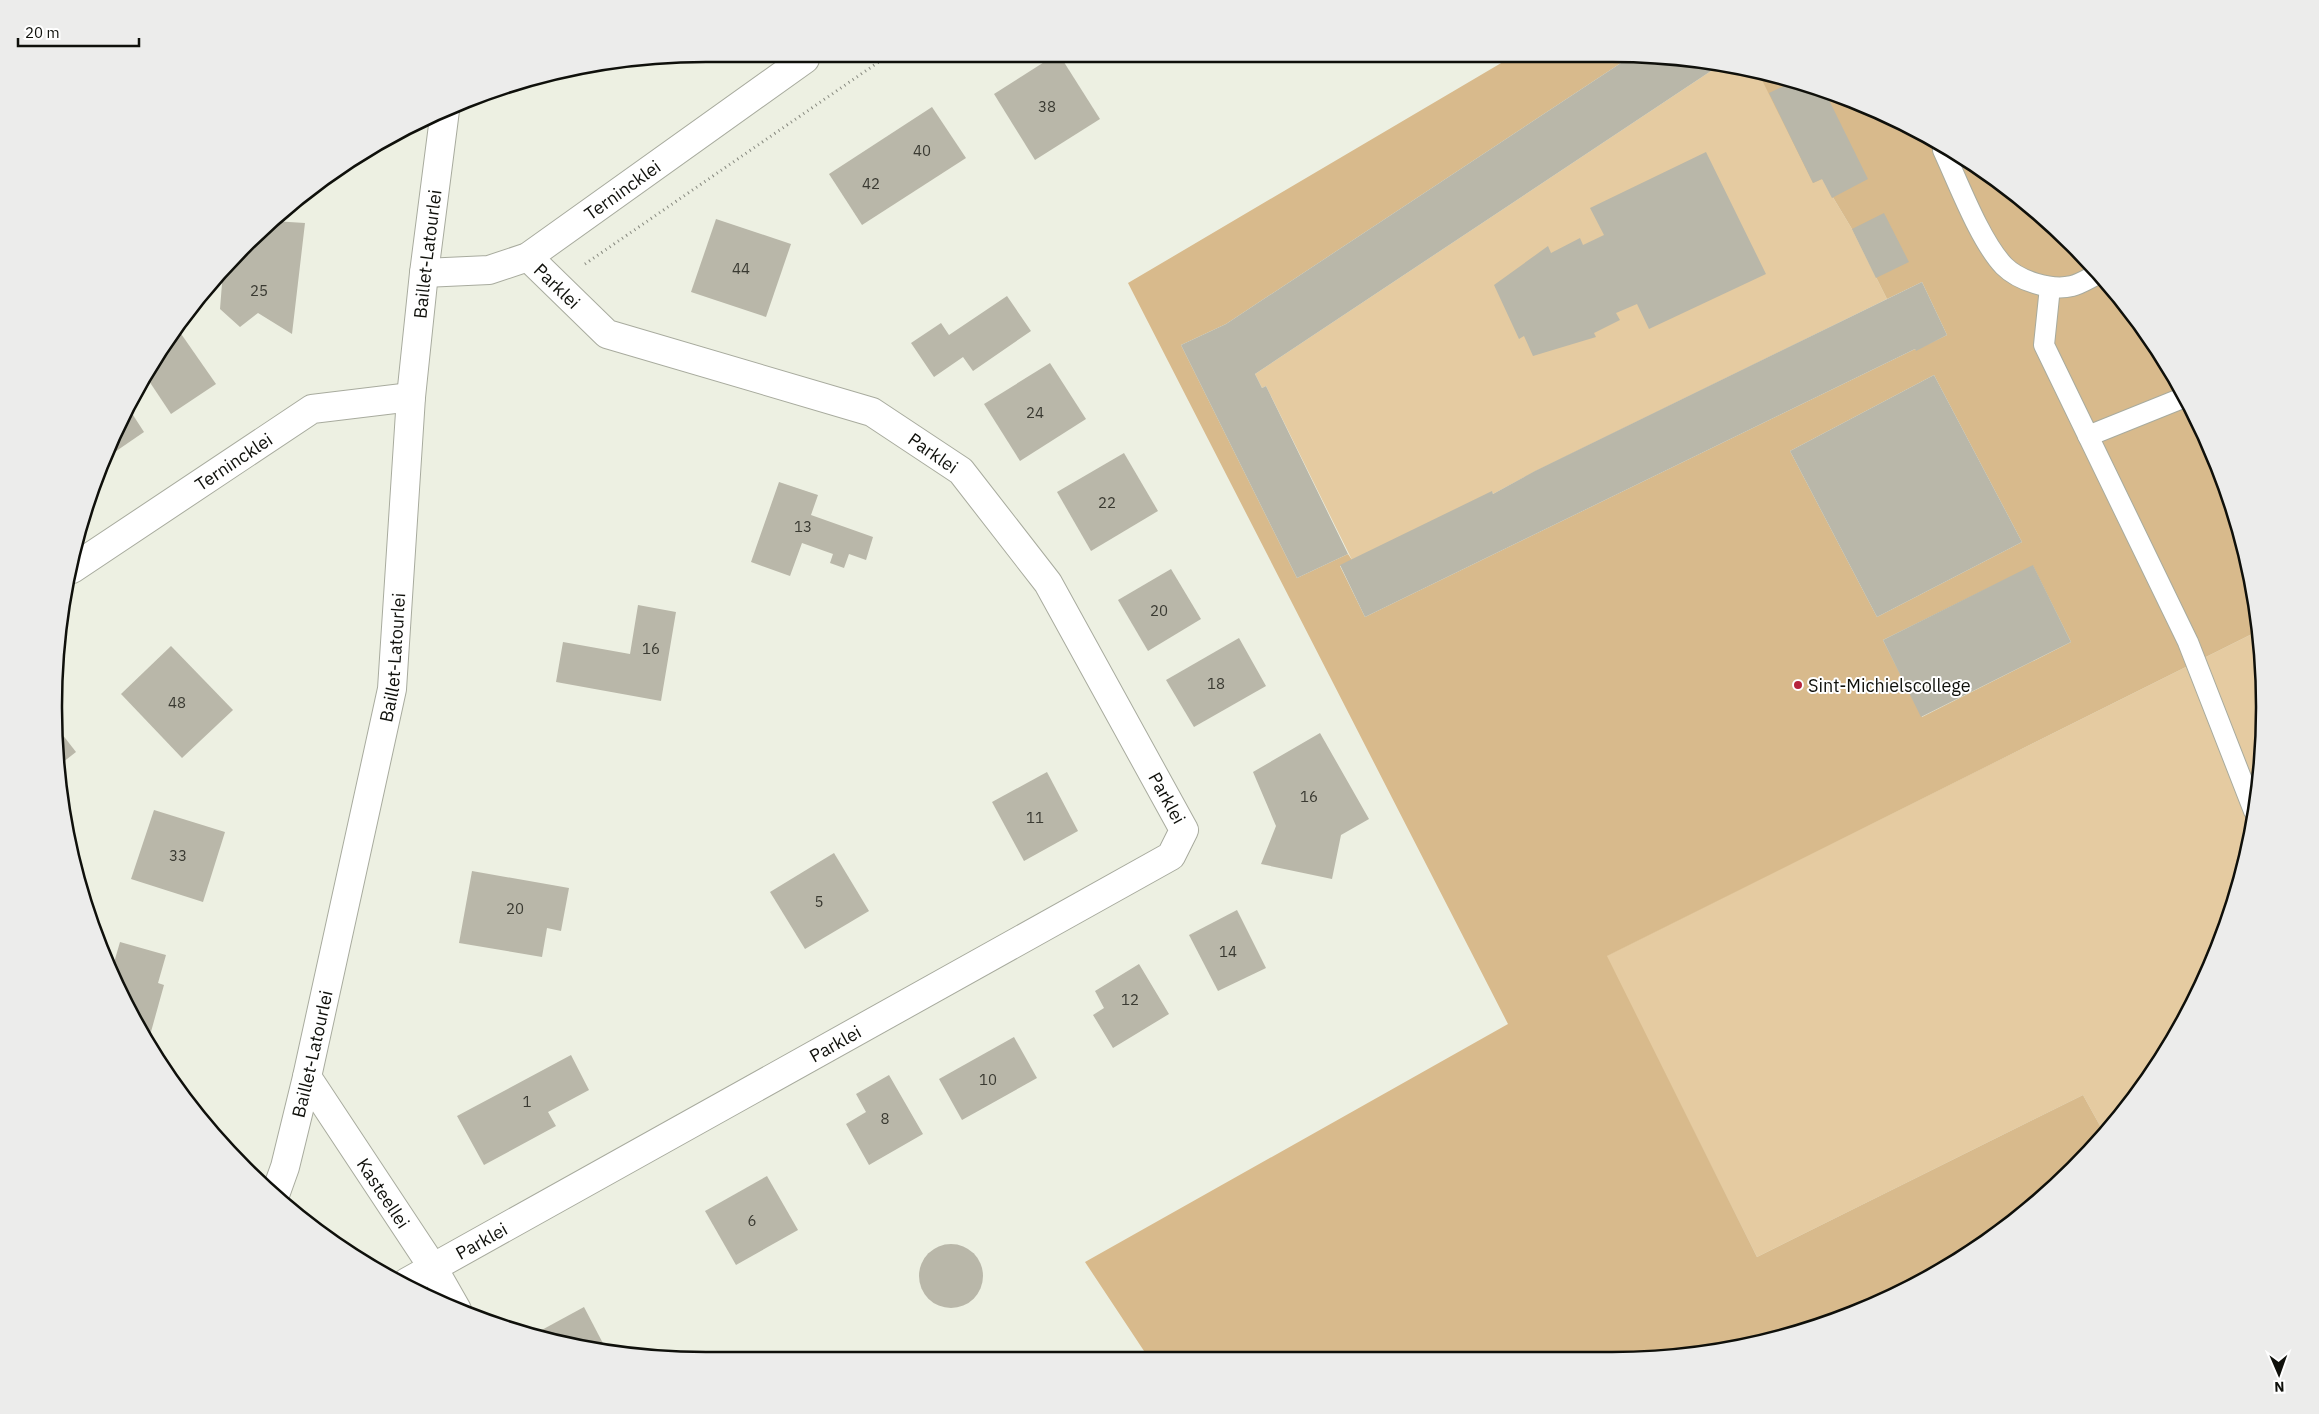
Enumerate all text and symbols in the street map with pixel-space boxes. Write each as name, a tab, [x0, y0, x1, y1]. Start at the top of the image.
scale bar	[18, 15, 139, 47]
text: 20 m	[25, 23, 60, 42]
house number: 38	[1038, 97, 1056, 116]
house number: 40	[913, 141, 931, 160]
street label: Ternincklei	[580, 155, 665, 225]
house number: 42	[862, 174, 880, 193]
street label: Baillet-Latourlei	[408, 188, 446, 320]
street label: Parklei	[529, 258, 585, 314]
house number: 44	[732, 259, 750, 278]
house number: 25	[250, 281, 268, 300]
house number: 24	[1026, 403, 1044, 422]
street label: Ternincklei	[190, 427, 277, 495]
street label: Parklei	[904, 428, 962, 478]
house number: 22	[1098, 493, 1116, 512]
house number: 13	[794, 517, 812, 536]
street label: Baillet-Latourlei	[374, 592, 410, 724]
house number: 20	[1150, 601, 1168, 620]
house number: 16	[642, 639, 660, 658]
house number: 18	[1207, 674, 1225, 693]
place label: Sint-Michielscollege	[1808, 674, 1971, 697]
marker: Sint-Michielscollege	[1792, 679, 1804, 691]
house number: 48	[168, 693, 186, 712]
street label: Parklei	[1143, 768, 1191, 828]
house number: 16	[1300, 787, 1318, 806]
house number: 11	[1026, 808, 1044, 827]
house number: 33	[169, 846, 187, 865]
house number: 5	[814, 892, 824, 911]
house number: 20	[506, 899, 524, 918]
house number: 14	[1219, 942, 1237, 961]
street label: Baillet-Latourlei	[286, 988, 337, 1120]
house number: 12	[1121, 990, 1139, 1009]
street label: Parklei	[805, 1020, 865, 1067]
house number: 10	[979, 1070, 997, 1089]
house number: 1	[522, 1092, 532, 1111]
house number: 8	[880, 1109, 890, 1128]
street label: Kasteellei	[352, 1153, 415, 1232]
house number: 6	[747, 1211, 757, 1230]
street label: Parklei	[451, 1217, 511, 1264]
north arrow	[2254, 1349, 2304, 1399]
text: N	[2274, 1378, 2285, 1396]

